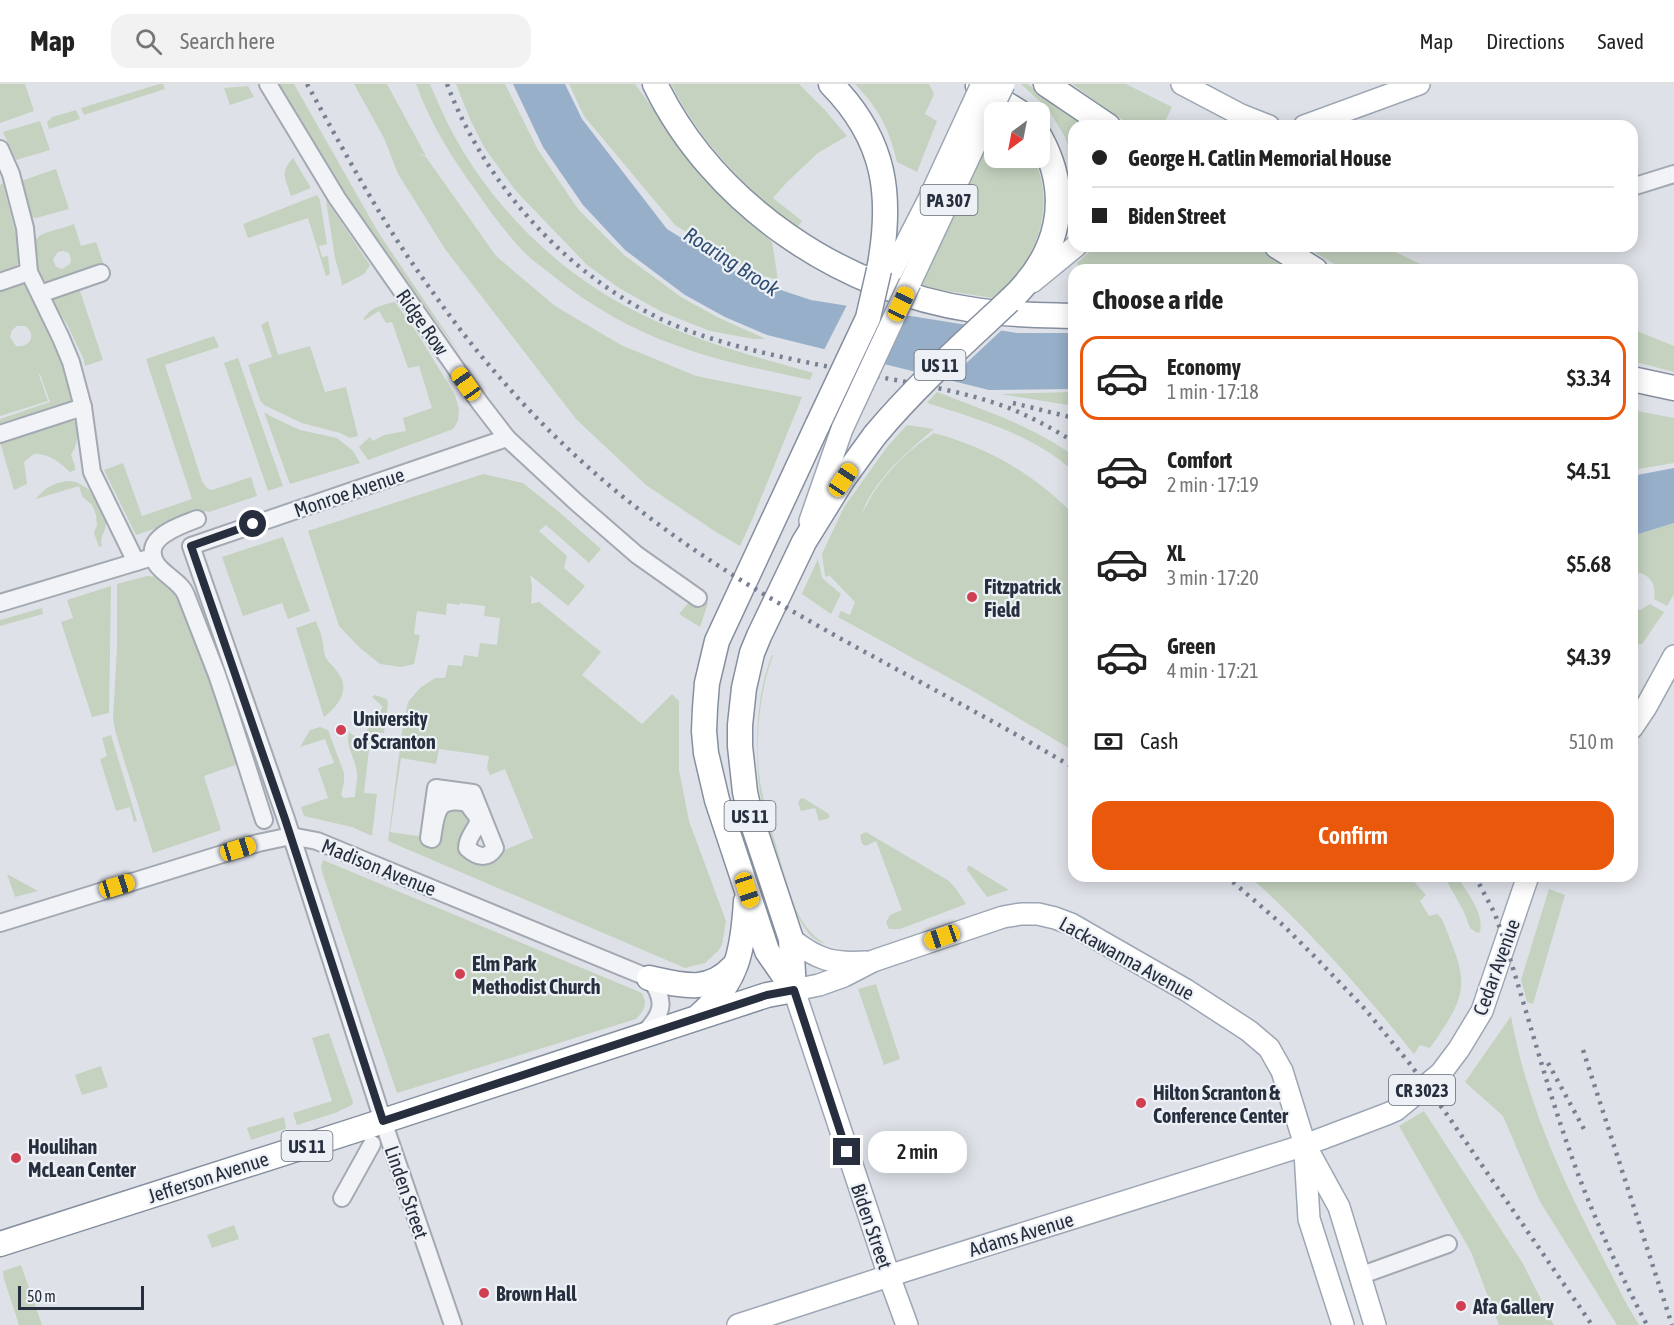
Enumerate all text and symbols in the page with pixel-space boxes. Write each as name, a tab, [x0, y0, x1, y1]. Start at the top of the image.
search box	[111, 14, 531, 68]
text: Map	[30, 25, 75, 57]
icon: search	[132, 25, 165, 58]
text: Search here	[180, 28, 275, 54]
text: Map	[1419, 29, 1453, 53]
text: Directions	[1486, 29, 1565, 53]
text: Saved	[1598, 29, 1644, 53]
north arrow	[984, 102, 1050, 168]
map controls	[984, 102, 1050, 168]
text: George H. Catlin Memorial House	[1128, 145, 1392, 171]
road number: PA 307	[920, 185, 978, 215]
text: Biden Street	[1128, 203, 1226, 229]
water label: Roaring Brook	[680, 221, 785, 301]
car	[885, 284, 917, 324]
text: Choose a ride	[1092, 284, 1224, 315]
street label: Ridge Row	[392, 285, 454, 359]
road number: US 11	[914, 350, 966, 380]
icon: car	[1095, 351, 1149, 405]
text: Economy	[1167, 354, 1241, 380]
car	[448, 364, 484, 404]
text: $3.34	[1567, 365, 1611, 391]
text: 1 min · 17:18	[1167, 380, 1259, 403]
icon: car	[1095, 444, 1149, 498]
text: Comfort	[1167, 447, 1232, 473]
text: $4.51	[1567, 458, 1611, 484]
car	[825, 460, 861, 500]
street label: Monroe Avenue	[291, 462, 407, 522]
text: 2 min · 17:19	[1167, 473, 1259, 496]
route start	[239, 510, 266, 537]
icon: car	[1095, 537, 1149, 591]
text: XL	[1167, 540, 1185, 566]
text: $5.68	[1567, 551, 1611, 577]
text: 3 min · 17:20	[1167, 566, 1259, 589]
place label: Fitzpatrick Field	[984, 575, 1061, 621]
marker: Fitzpatrick Field	[965, 590, 979, 604]
icon: car	[1095, 630, 1149, 684]
text: Green	[1167, 633, 1216, 659]
text: $4.39	[1567, 644, 1611, 670]
text: 4 min · 17:21	[1167, 659, 1259, 682]
place label: University of Scranton	[353, 707, 436, 753]
marker: University of Scranton	[334, 723, 348, 737]
icon: cash	[1092, 725, 1125, 758]
text: Cash	[1140, 728, 1179, 754]
text: 510 m	[1569, 730, 1614, 753]
road number: US 11	[724, 801, 776, 831]
button: Confirm	[1092, 801, 1614, 870]
street label: Madison Avenue	[319, 834, 439, 900]
car	[218, 835, 258, 863]
car	[733, 870, 761, 910]
car	[97, 872, 137, 900]
street label: Lackawanna Avenue	[1056, 911, 1198, 1005]
street label: Cedar Avenue	[1468, 916, 1524, 1018]
car	[922, 923, 962, 951]
place label: Elm Park Methodist Church	[472, 952, 600, 998]
marker: Elm Park Methodist Church	[453, 967, 467, 981]
road number: CR 3023	[1389, 1075, 1455, 1105]
place label: Hilton Scranton & Conference Center	[1153, 1081, 1289, 1127]
marker: Hilton Scranton & Conference Center	[1134, 1096, 1148, 1110]
road number: US 11	[282, 1131, 332, 1161]
callout: 2 min	[868, 1131, 967, 1173]
place label: Houlihan McLean Center	[28, 1135, 137, 1181]
route end	[833, 1138, 860, 1165]
text: 2 min	[897, 1140, 938, 1163]
street label: Linden Street	[380, 1142, 434, 1242]
street label: Jefferson Avenue	[145, 1147, 271, 1207]
marker: Houlihan McLean Center	[9, 1151, 23, 1165]
street label: Biden Street	[847, 1180, 897, 1272]
street label: Adams Avenue	[966, 1207, 1076, 1261]
place label: Brown Hall	[496, 1282, 577, 1305]
scale bar	[18, 1283, 144, 1310]
marker: Brown Hall	[477, 1286, 491, 1300]
text: 50 m	[27, 1287, 56, 1305]
place label: Afa Gallery	[1472, 1295, 1555, 1318]
marker: Afa Gallery	[1454, 1299, 1468, 1313]

